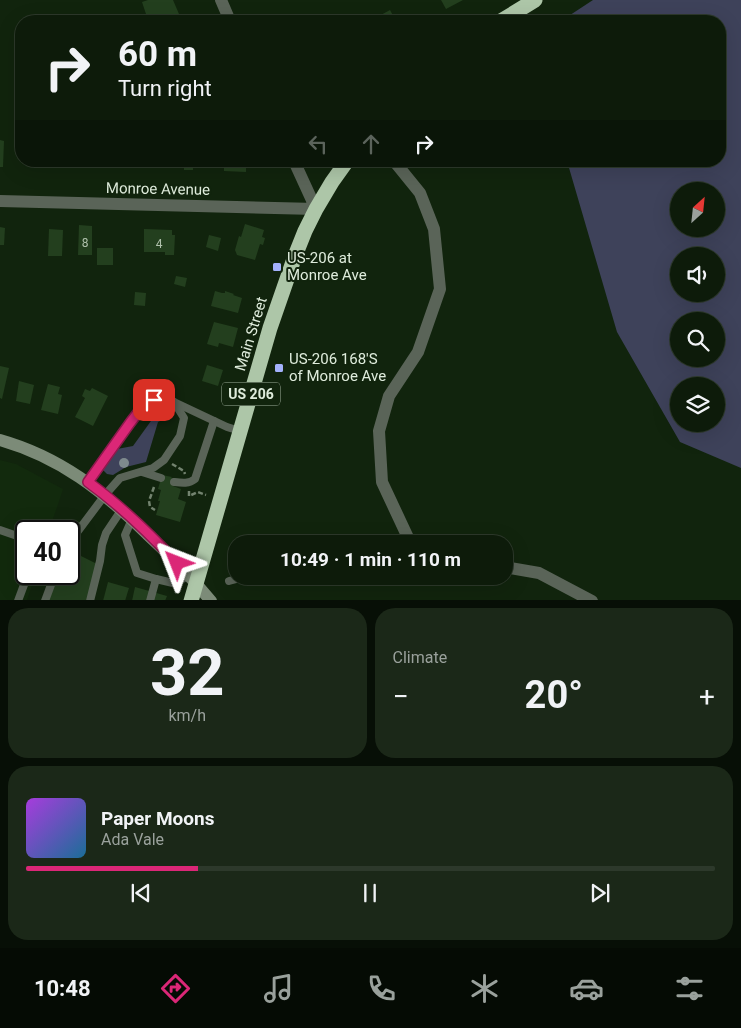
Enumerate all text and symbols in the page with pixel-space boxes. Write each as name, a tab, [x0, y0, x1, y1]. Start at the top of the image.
text: 60 m	[118, 34, 197, 75]
icon: right	[35, 35, 100, 100]
text: Turn right	[118, 76, 212, 101]
icon: left	[304, 130, 332, 158]
icon: ahead	[357, 130, 385, 158]
icon: right	[410, 130, 438, 158]
street label: Monroe Avenue	[106, 179, 210, 199]
north arrow	[670, 182, 725, 238]
map controls	[670, 182, 725, 432]
house number: 8	[82, 236, 89, 250]
house number: 4	[156, 237, 163, 251]
button: sound	[670, 247, 725, 302]
place label: US-206 at Monroe Ave	[287, 249, 367, 284]
marker: US-206 at Monroe Ave	[271, 261, 283, 273]
street label: Main Street	[231, 295, 271, 373]
button: search	[670, 312, 725, 367]
place label: US-206 168'S of Monroe Ave	[289, 350, 386, 385]
marker: US-206 168'S of Monroe Ave	[273, 362, 285, 374]
button: layers	[670, 377, 725, 432]
pin	[133, 379, 175, 421]
road number: US 206	[222, 382, 280, 406]
icon: arrive	[140, 386, 168, 414]
speed limit sign: 40	[15, 520, 80, 585]
position arrow	[150, 536, 202, 588]
text: 10:49 · 1 min · 110 m	[280, 548, 461, 571]
text: 32	[150, 635, 225, 711]
text: Climate	[393, 648, 447, 667]
text: 20°	[525, 673, 583, 717]
text: −	[393, 680, 409, 713]
text: +	[699, 680, 715, 713]
text: km/h	[168, 706, 206, 725]
text: Paper Moons	[101, 807, 214, 830]
text: Ada Vale	[101, 830, 164, 849]
icon: previous	[127, 879, 155, 907]
icon: pause	[356, 879, 384, 907]
icon: next	[586, 879, 614, 907]
icon: directions	[158, 971, 193, 1006]
icon: music	[261, 971, 296, 1006]
icon: phone	[364, 971, 399, 1006]
icon: climate	[467, 971, 502, 1006]
icon: car	[569, 971, 604, 1006]
icon: filters	[672, 971, 707, 1006]
text: 10:48	[34, 976, 91, 1001]

